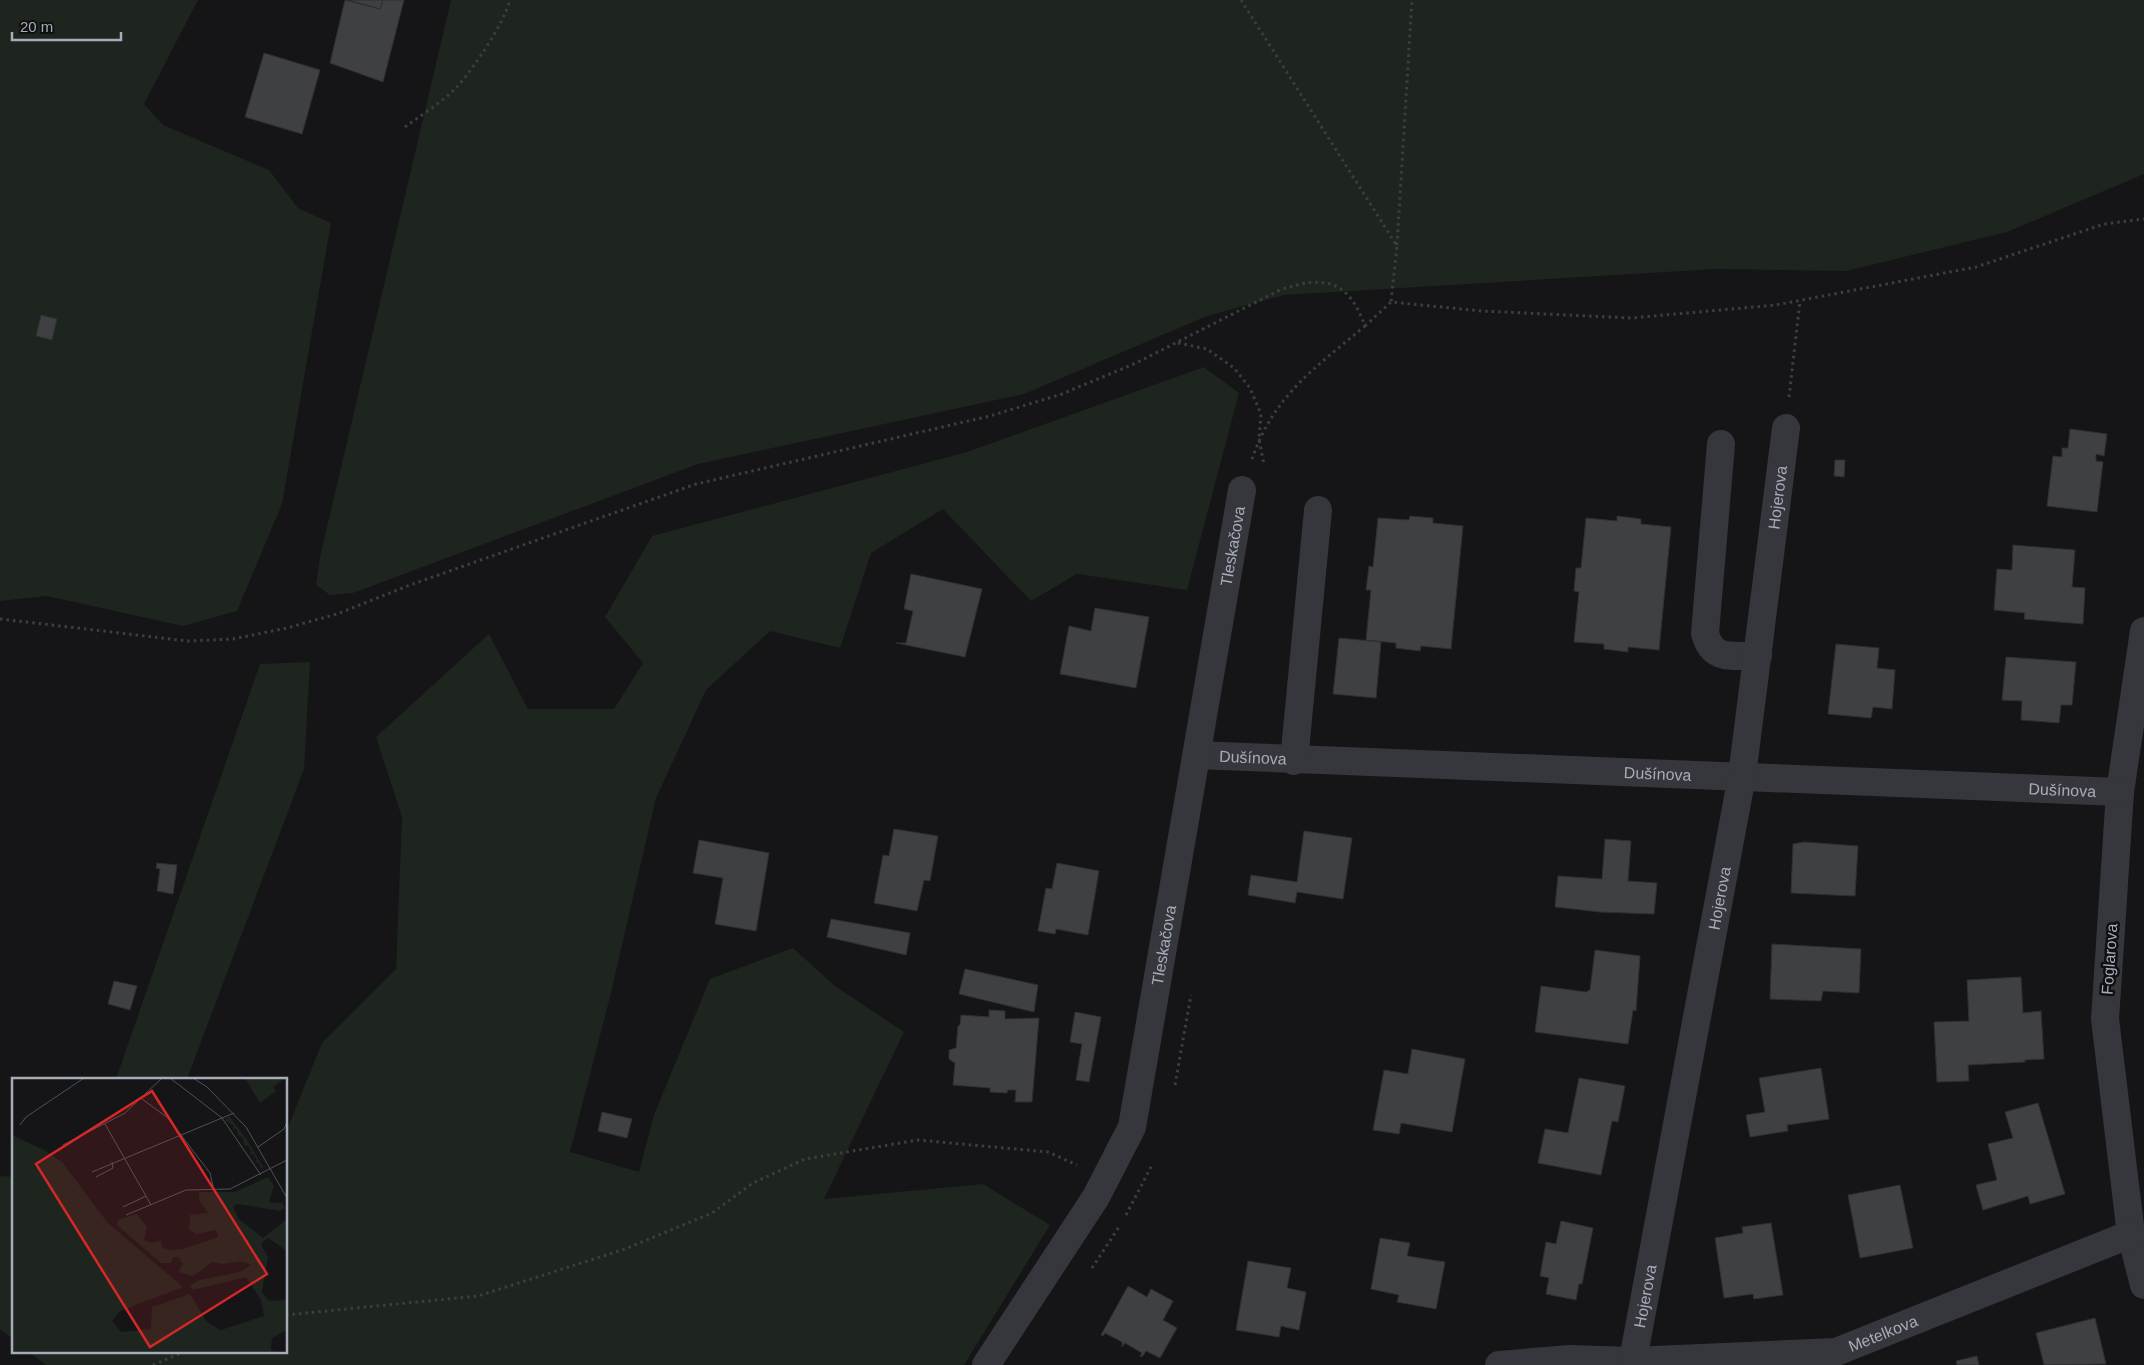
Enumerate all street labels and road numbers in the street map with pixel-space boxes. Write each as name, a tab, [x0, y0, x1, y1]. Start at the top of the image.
street label: Hojerova	[1765, 465, 1790, 530]
street label: Tleskačova	[1218, 505, 1248, 588]
street label: Dušínova	[1219, 748, 1287, 768]
street label: Dušínova	[1623, 764, 1692, 784]
street label: Dušínova	[2028, 780, 2097, 800]
street label: Hojerova	[1705, 865, 1734, 931]
street label: Tleskačova	[1149, 904, 1179, 987]
street label: Foglarova	[2099, 923, 2120, 995]
street label: Hojerova	[1631, 1263, 1660, 1329]
street label: Metelkova	[1846, 1312, 1920, 1355]

